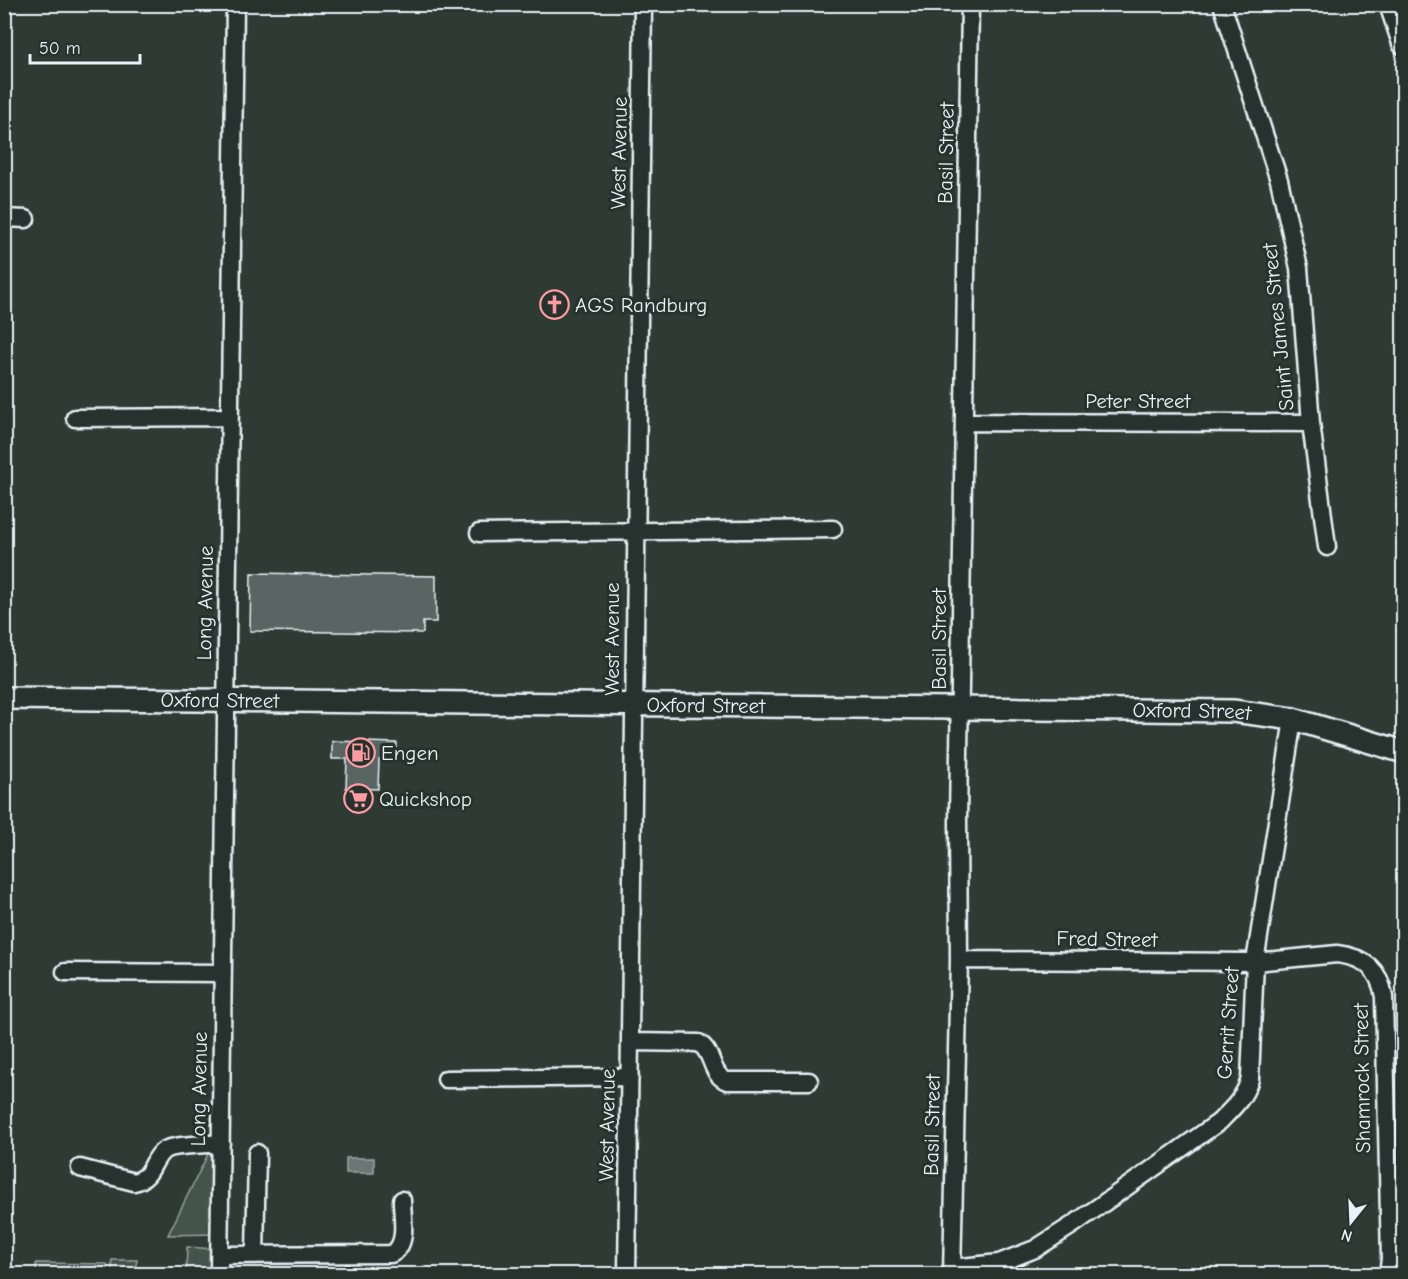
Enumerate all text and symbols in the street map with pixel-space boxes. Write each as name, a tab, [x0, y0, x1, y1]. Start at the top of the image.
scale bar	[30, 27, 140, 65]
text: 50 m	[39, 38, 81, 59]
street label: West Avenue	[606, 96, 632, 210]
street label: Basil Street	[933, 101, 959, 204]
street label: Saint James Street	[1257, 241, 1299, 412]
church icon: AGS Randburg	[538, 289, 570, 321]
place label: AGS Randburg	[575, 293, 707, 317]
street label: Peter Street	[1085, 389, 1192, 413]
street label: Long Avenue	[192, 545, 218, 661]
street label: West Avenue	[600, 582, 624, 696]
street label: Basil Street	[927, 587, 951, 690]
street label: Oxford Street	[161, 688, 280, 713]
street label: Oxford Street	[647, 693, 766, 718]
street label: Oxford Street	[1133, 698, 1254, 725]
fuel station icon: Engen	[344, 737, 376, 769]
place label: Engen	[381, 741, 439, 765]
supermarket icon: Quickshop	[342, 783, 374, 815]
place label: Quickshop	[379, 787, 472, 811]
street label: Fred Street	[1056, 926, 1159, 952]
street label: Gerrit Street	[1212, 965, 1244, 1080]
street label: Shamrock Street	[1349, 1002, 1375, 1153]
street label: Long Avenue	[186, 1031, 212, 1147]
street label: West Avenue	[594, 1068, 620, 1182]
street label: Basil Street	[919, 1073, 945, 1176]
north arrow	[1321, 1192, 1381, 1252]
text: N	[1339, 1225, 1354, 1245]

